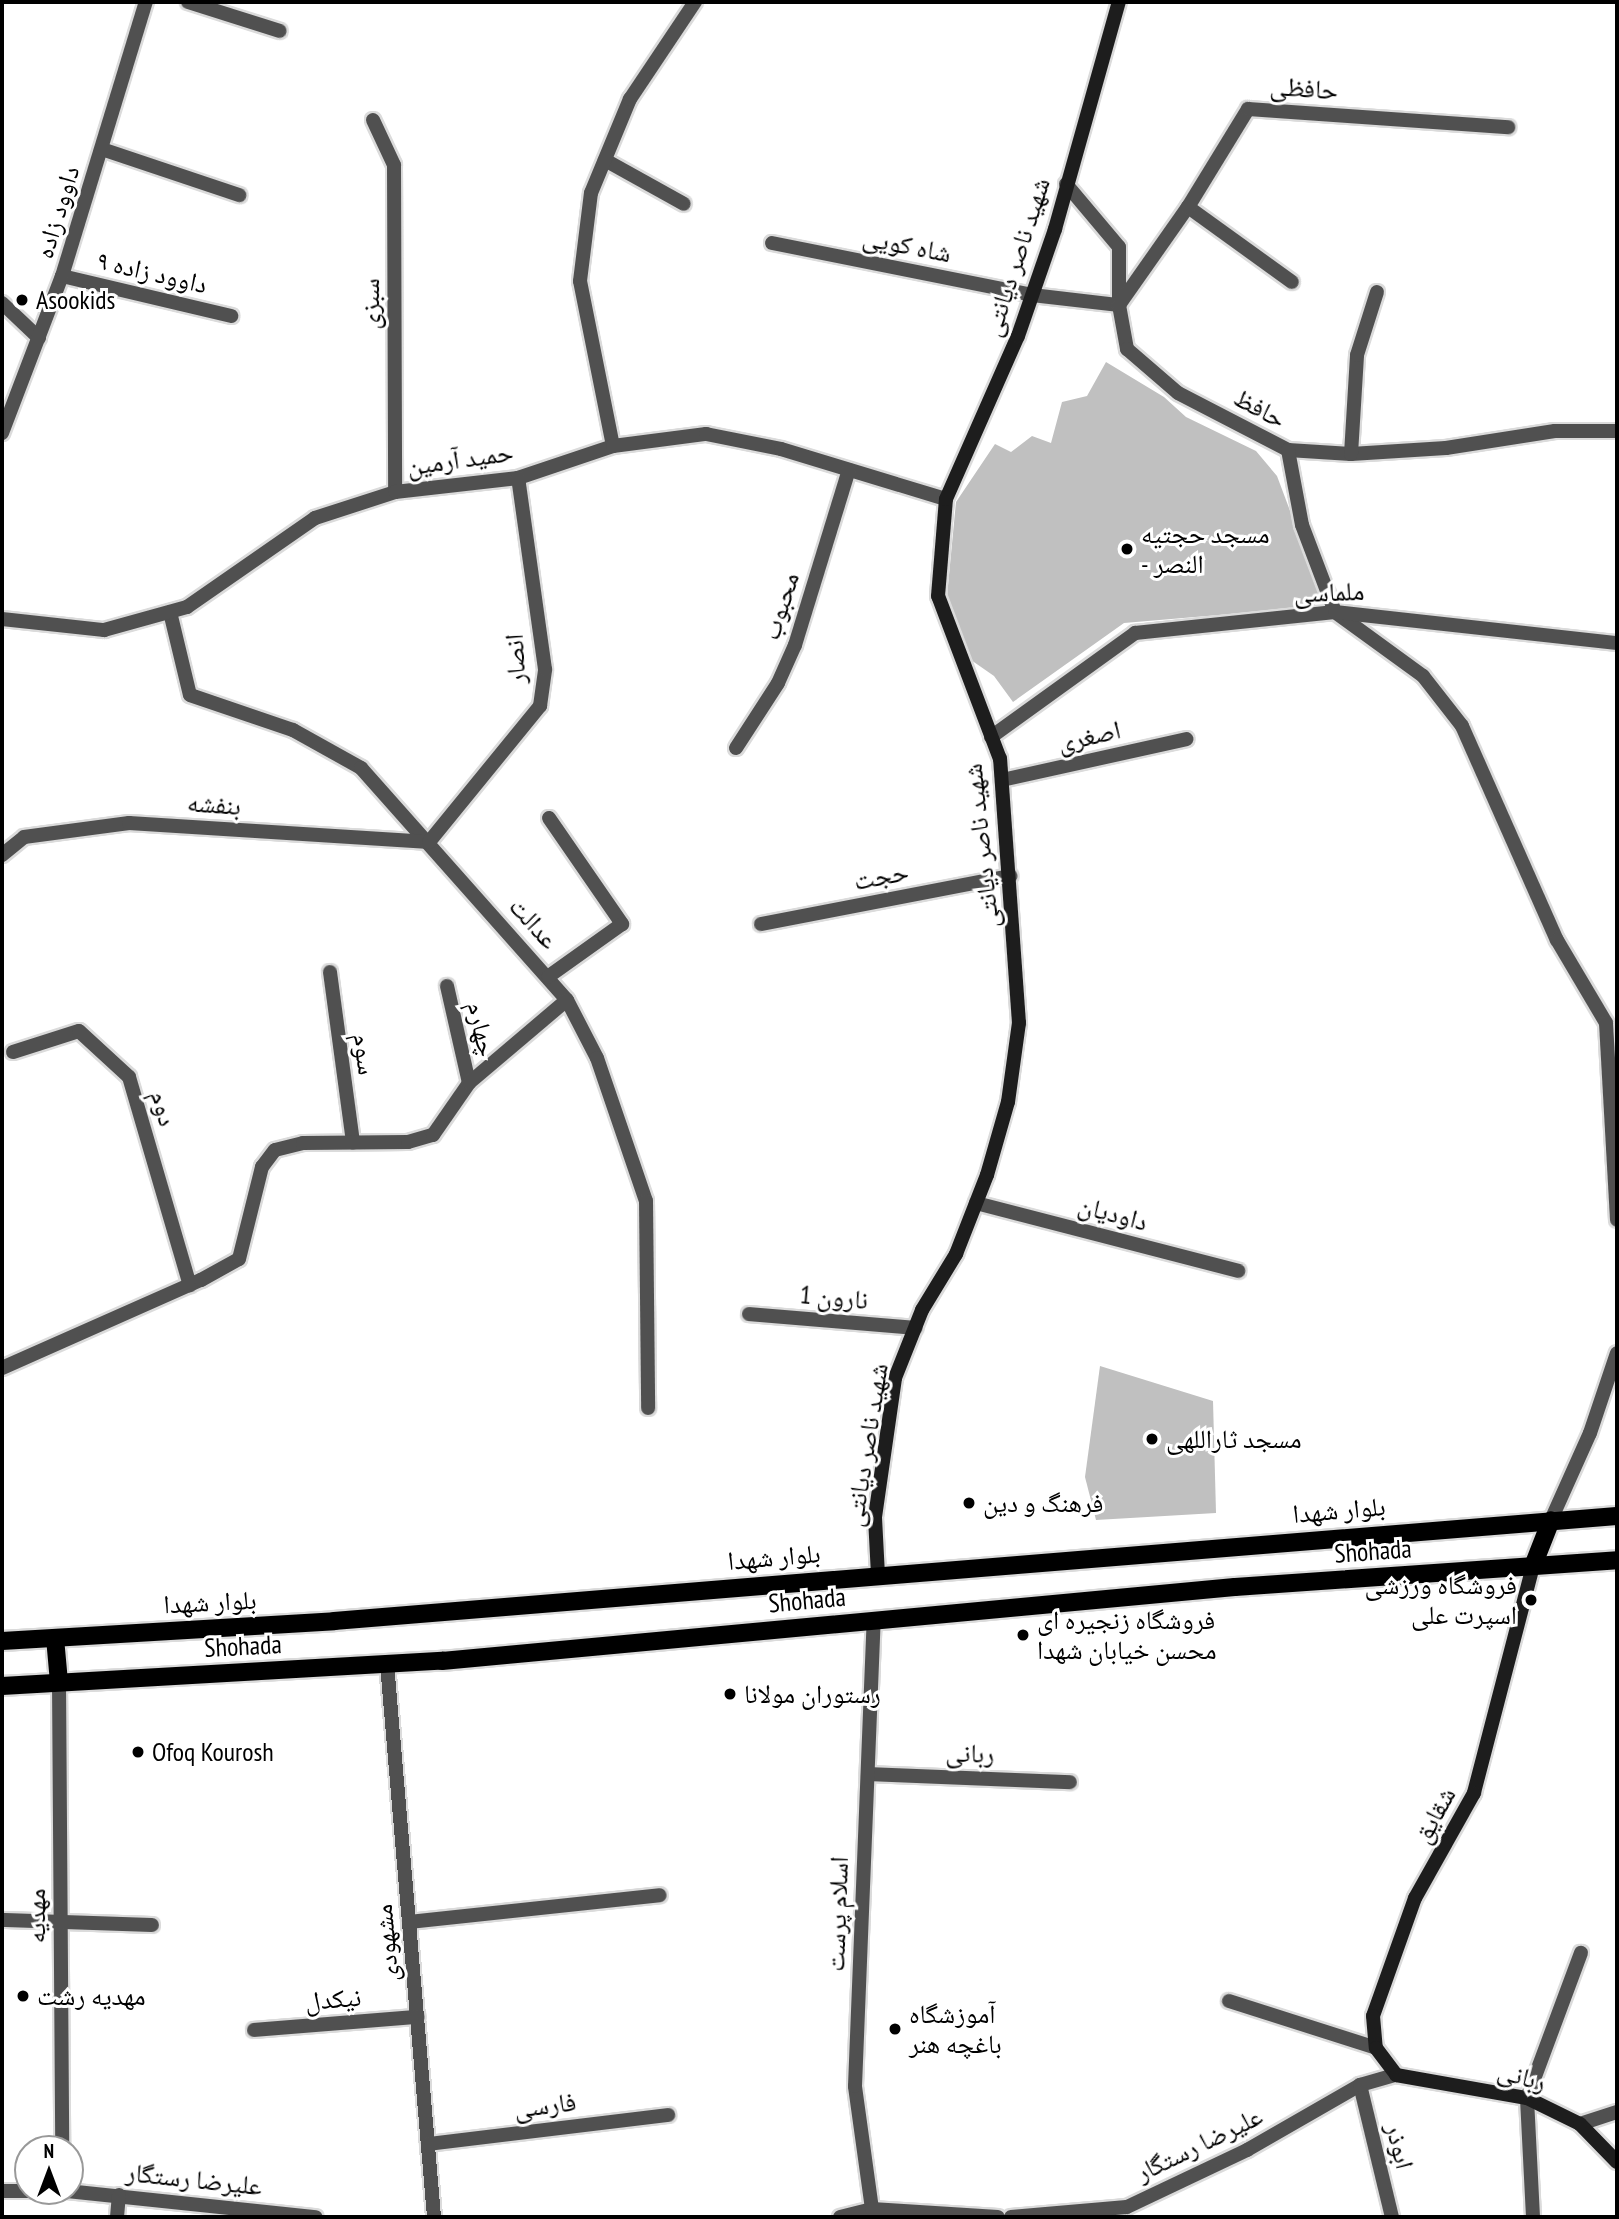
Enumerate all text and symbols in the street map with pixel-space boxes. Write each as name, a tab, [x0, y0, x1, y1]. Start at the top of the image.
street label: حافظی	[1269, 70, 1339, 106]
street label: داوود زاده	[28, 162, 86, 262]
street label: شهید ناصر دیانتی	[976, 174, 1056, 340]
street label: شاه کویی	[860, 221, 954, 269]
street label: داوود زاده ۹	[94, 244, 210, 300]
street label: سبزی	[354, 278, 386, 330]
place label: Asookids	[36, 284, 115, 316]
marker: Asookids	[14, 292, 30, 308]
street label: حافظ	[1229, 382, 1291, 434]
street label: حمید آرمین	[405, 436, 515, 482]
place label: مسجد حجتیه - النصر	[1141, 518, 1270, 580]
marker: مسجد حجتیه - النصر	[1119, 541, 1135, 557]
street label: محبوب	[755, 568, 805, 644]
street label: ملماسی	[1293, 575, 1365, 609]
street label: انصار	[498, 633, 532, 685]
street label: اصغری	[1054, 714, 1124, 758]
street label: شهید ناصر دیانتی	[957, 762, 1005, 930]
street label: بنفشه	[186, 787, 242, 821]
street label: حجت	[851, 855, 911, 897]
street label: عدالت	[503, 891, 565, 955]
street label: چهارم	[461, 998, 503, 1060]
street label: سوم	[347, 1031, 383, 1077]
street label: دوم	[144, 1087, 184, 1129]
street label: داودیان	[1075, 1189, 1151, 1237]
street label: نارون 1	[799, 1278, 869, 1316]
street label: شهید ناصر دیانتی	[838, 1361, 894, 1529]
place label: مسجد ثاراللهی	[1166, 1423, 1302, 1455]
marker: مسجد ثاراللهی	[1144, 1431, 1160, 1447]
place label: فرهنگ و دین	[983, 1487, 1103, 1519]
street label: بلوار شهدا	[1291, 1490, 1387, 1530]
marker: فرهنگ و دین	[961, 1495, 977, 1511]
street label: Shohada	[1333, 1533, 1413, 1569]
street label: بلوار شهدا	[726, 1537, 822, 1577]
place label: فروشگاه ورزشی اسپرت علی	[1364, 1569, 1517, 1630]
street label: Shohada	[767, 1581, 847, 1619]
street label: بلوار شهدا	[163, 1584, 257, 1620]
marker: فروشگاه ورزشی اسپرت علی	[1523, 1592, 1539, 1608]
place label: فروشگاه زنجیره ای محسن خیابان شهدا	[1037, 1604, 1217, 1666]
marker: فروشگاه زنجیره ای محسن خیابان شهدا	[1015, 1627, 1031, 1643]
street label: Shohada	[204, 1628, 282, 1664]
place label: رستوران مولانا	[744, 1678, 881, 1710]
marker: رستوران مولانا	[722, 1686, 738, 1702]
place label: Ofoq Kourosh	[152, 1736, 274, 1768]
street label: ربانی	[945, 1737, 995, 1769]
marker: Ofoq Kourosh	[130, 1744, 146, 1760]
street label: شقایق	[1406, 1781, 1462, 1849]
street label: اسلام پرست	[819, 1856, 855, 1972]
street label: مهدیه	[20, 1889, 52, 1943]
street label: مشهودی	[367, 1903, 405, 1983]
place label: مهدیه رشت	[37, 1980, 146, 2012]
street label: نیکدل	[304, 1981, 362, 2017]
marker: مهدیه رشت	[15, 1988, 31, 2004]
place label: آموزشگاه باغچه هنر	[909, 1998, 1002, 2060]
marker: آموزشگاه باغچه هنر	[887, 2021, 903, 2037]
street label: ربانی	[1494, 2054, 1550, 2098]
street label: فارسی	[512, 2086, 578, 2124]
street label: علیرضا رستگار	[1131, 2100, 1267, 2188]
street label: ابوذر	[1379, 2120, 1421, 2172]
north arrow	[14, 2135, 84, 2205]
text: N	[44, 2139, 54, 2163]
street label: علیرضا رستگار	[124, 2156, 264, 2202]

